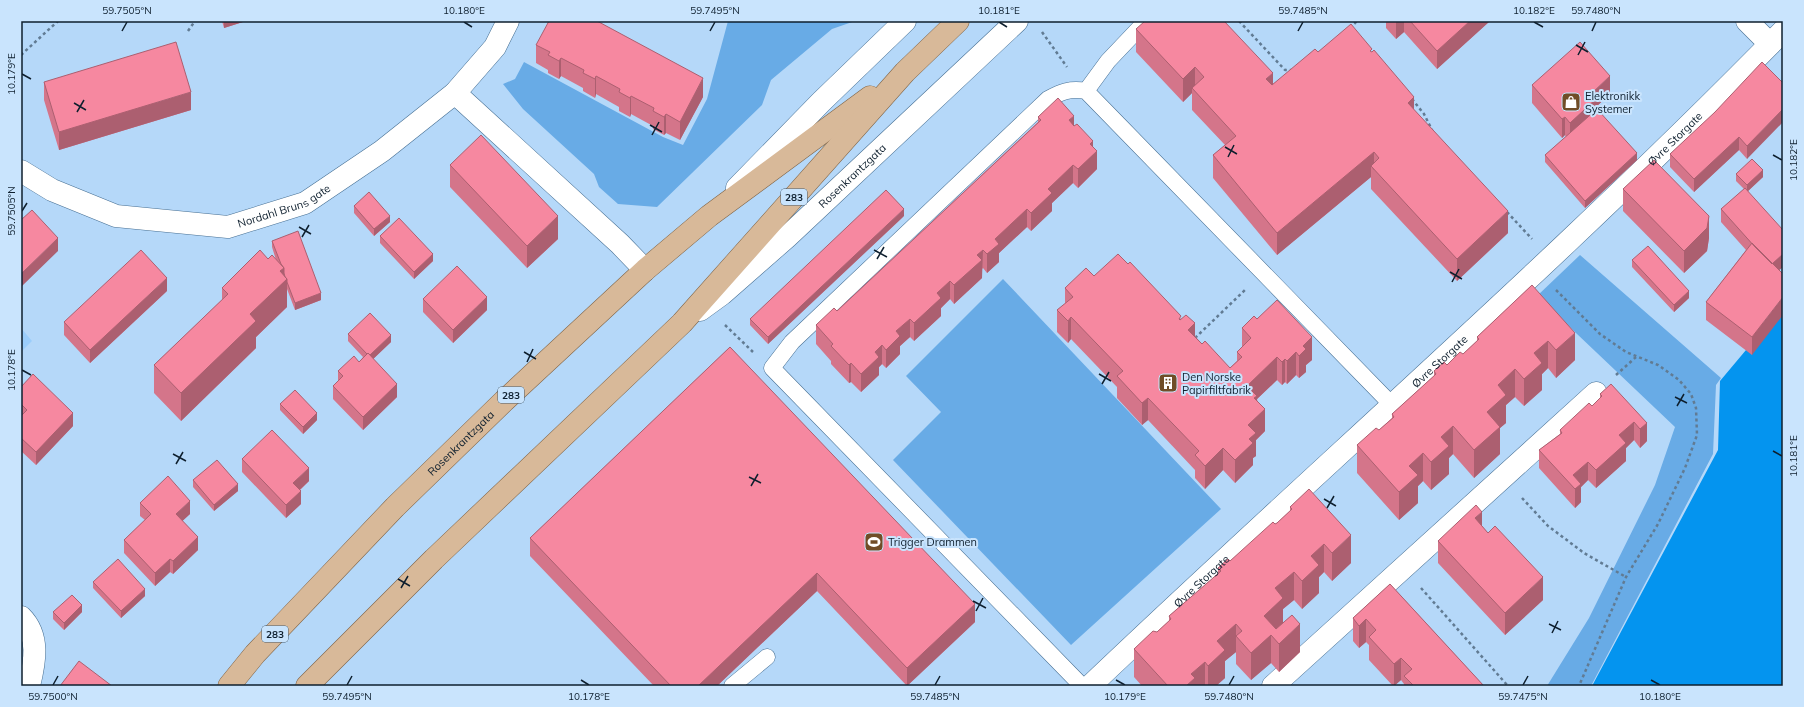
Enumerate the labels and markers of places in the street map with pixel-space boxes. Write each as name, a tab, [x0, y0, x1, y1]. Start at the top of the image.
place label: Elektronikk Systemer	[1585, 89, 1640, 116]
shop icon: Elektronikk Systemer	[1560, 91, 1582, 113]
place label: Den Norske Papirfiltfabrik	[1182, 370, 1251, 397]
building icon: Den Norske Papirfiltfabrik	[1157, 372, 1179, 394]
sports icon: Trigger Drammen	[863, 531, 885, 553]
place label: Trigger Drammen	[888, 535, 977, 549]

